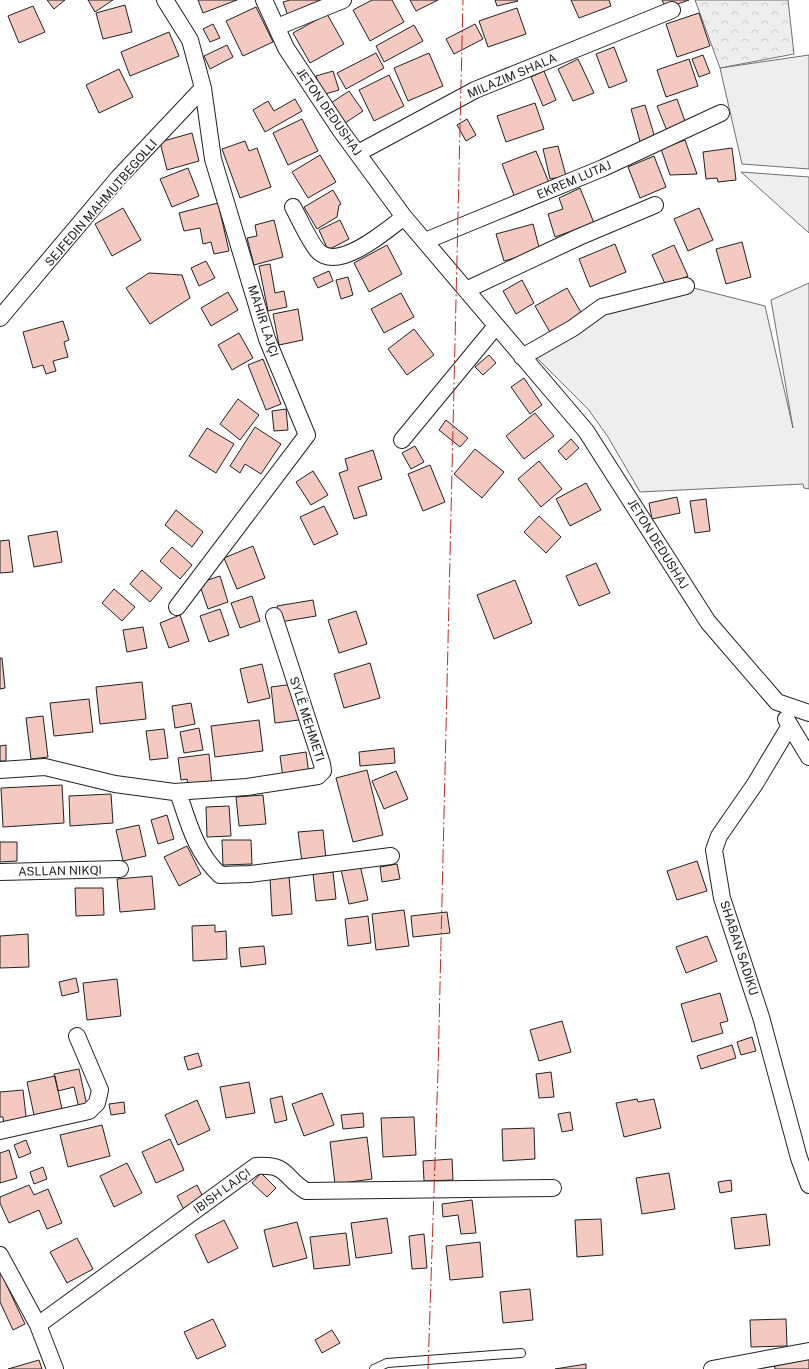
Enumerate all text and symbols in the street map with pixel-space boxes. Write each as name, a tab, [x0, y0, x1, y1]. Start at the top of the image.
street label: MILAZIM SHALA	[465, 51, 559, 101]
street label: JETON DEDUSHAJ	[294, 66, 364, 158]
street label: SEJFEDIN MAHMUTBEGOLLI	[42, 137, 160, 269]
street label: EKREM LUTAJ	[535, 158, 613, 202]
street label: MAHIR LAJÇI	[245, 283, 281, 359]
street label: JETON DEDUSHAJ	[625, 497, 691, 591]
street label: SYLË MEHMETI	[287, 675, 327, 763]
street label: ASLLAN NIKQI	[18, 863, 102, 879]
street label: SHABAN SADIKU	[717, 899, 761, 997]
street label: IBISH LAJÇI	[191, 1166, 253, 1216]

